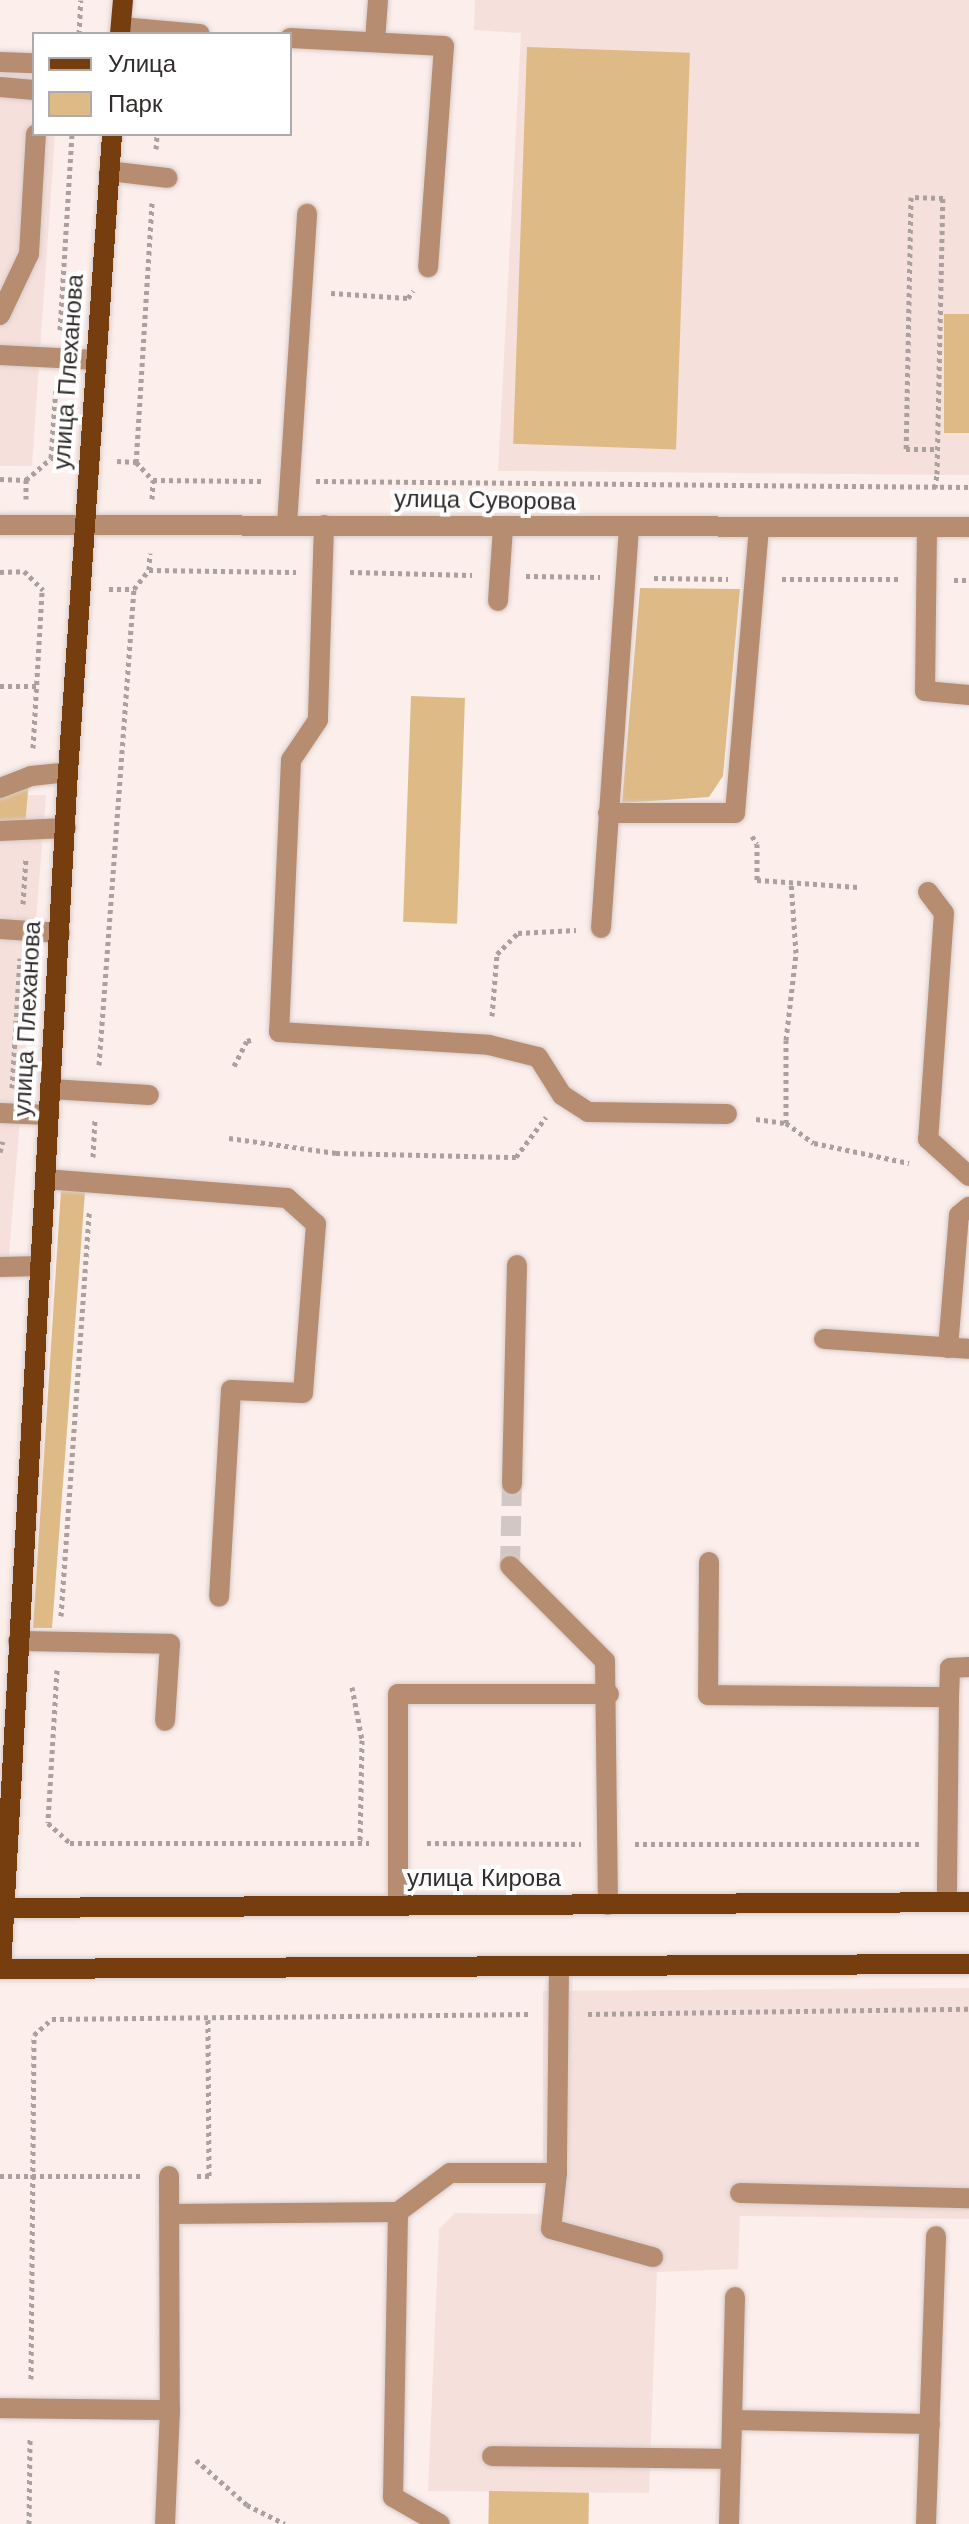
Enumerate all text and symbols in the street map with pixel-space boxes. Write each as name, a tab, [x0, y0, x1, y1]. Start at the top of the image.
legend	[32, 32, 292, 136]
text: Улица	[108, 50, 176, 78]
text: Парк	[108, 90, 162, 118]
street label: улица Плеханова	[48, 273, 90, 471]
street label: улица Суворова	[394, 485, 576, 517]
street label: улица Плеханова	[8, 921, 48, 1117]
street label: улица Кирова	[407, 1865, 561, 1893]

